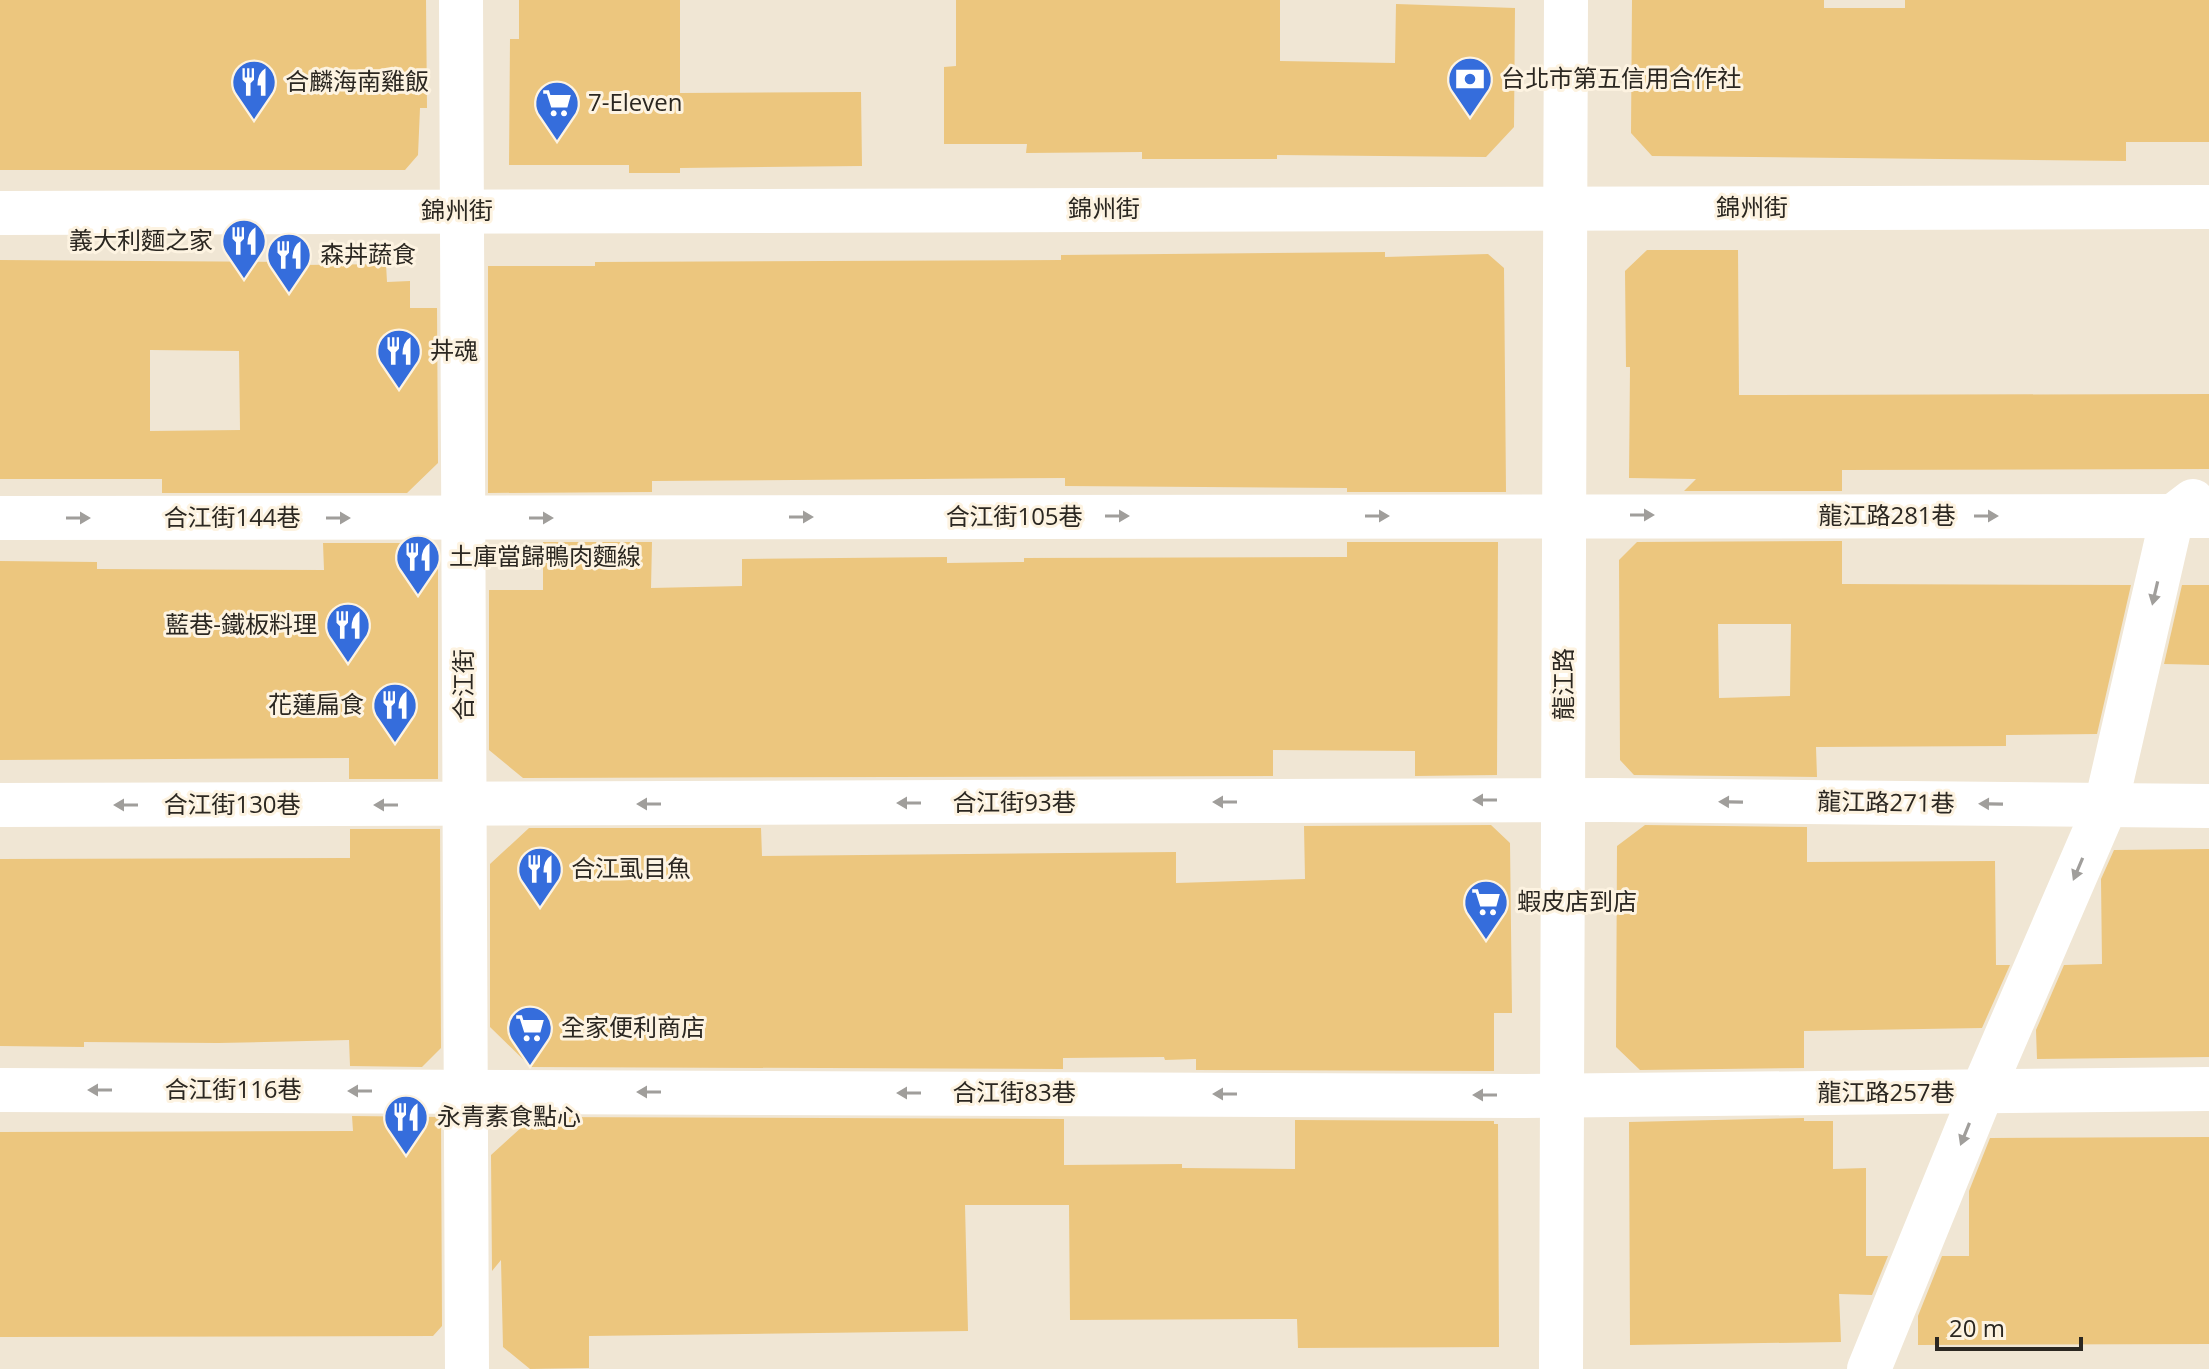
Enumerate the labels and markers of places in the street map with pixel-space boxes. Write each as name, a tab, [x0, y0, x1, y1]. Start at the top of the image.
bank icon: 台北市第五信用合作社	[1446, 55, 1494, 118]
restaurant icon: 合麟海南雞飯	[230, 58, 278, 121]
place label: 台北市第五信用合作社	[1501, 61, 1741, 94]
place label: 合麟海南雞飯	[285, 64, 429, 97]
supermarket icon: 7-Eleven	[533, 79, 581, 142]
place label: 7-Eleven	[588, 85, 683, 118]
restaurant icon: 義大利麵之家	[220, 217, 268, 280]
place label: 義大利麵之家	[69, 223, 213, 256]
restaurant icon: 森丼蔬食	[265, 231, 313, 294]
place label: 森丼蔬食	[320, 237, 416, 270]
restaurant icon: 丼魂	[375, 327, 423, 390]
place label: 丼魂	[430, 333, 478, 366]
restaurant icon: 土庫當歸鴨肉麵線	[394, 533, 442, 596]
place label: 土庫當歸鴨肉麵線	[449, 539, 641, 572]
restaurant icon: 藍巷-鐵板料理	[324, 601, 372, 664]
place label: 藍巷-鐵板料理	[165, 607, 317, 640]
restaurant icon: 花蓮扁食	[371, 681, 419, 744]
place label: 花蓮扁食	[268, 687, 364, 720]
restaurant icon: 合江虱目魚	[516, 845, 564, 908]
place label: 合江虱目魚	[571, 851, 691, 884]
supermarket icon: 蝦皮店到店	[1462, 878, 1510, 941]
place label: 蝦皮店到店	[1517, 884, 1637, 917]
supermarket icon: 全家便利商店	[506, 1004, 554, 1067]
place label: 全家便利商店	[561, 1010, 705, 1043]
restaurant icon: 永青素食點心	[382, 1093, 430, 1156]
place label: 永青素食點心	[437, 1099, 581, 1132]

